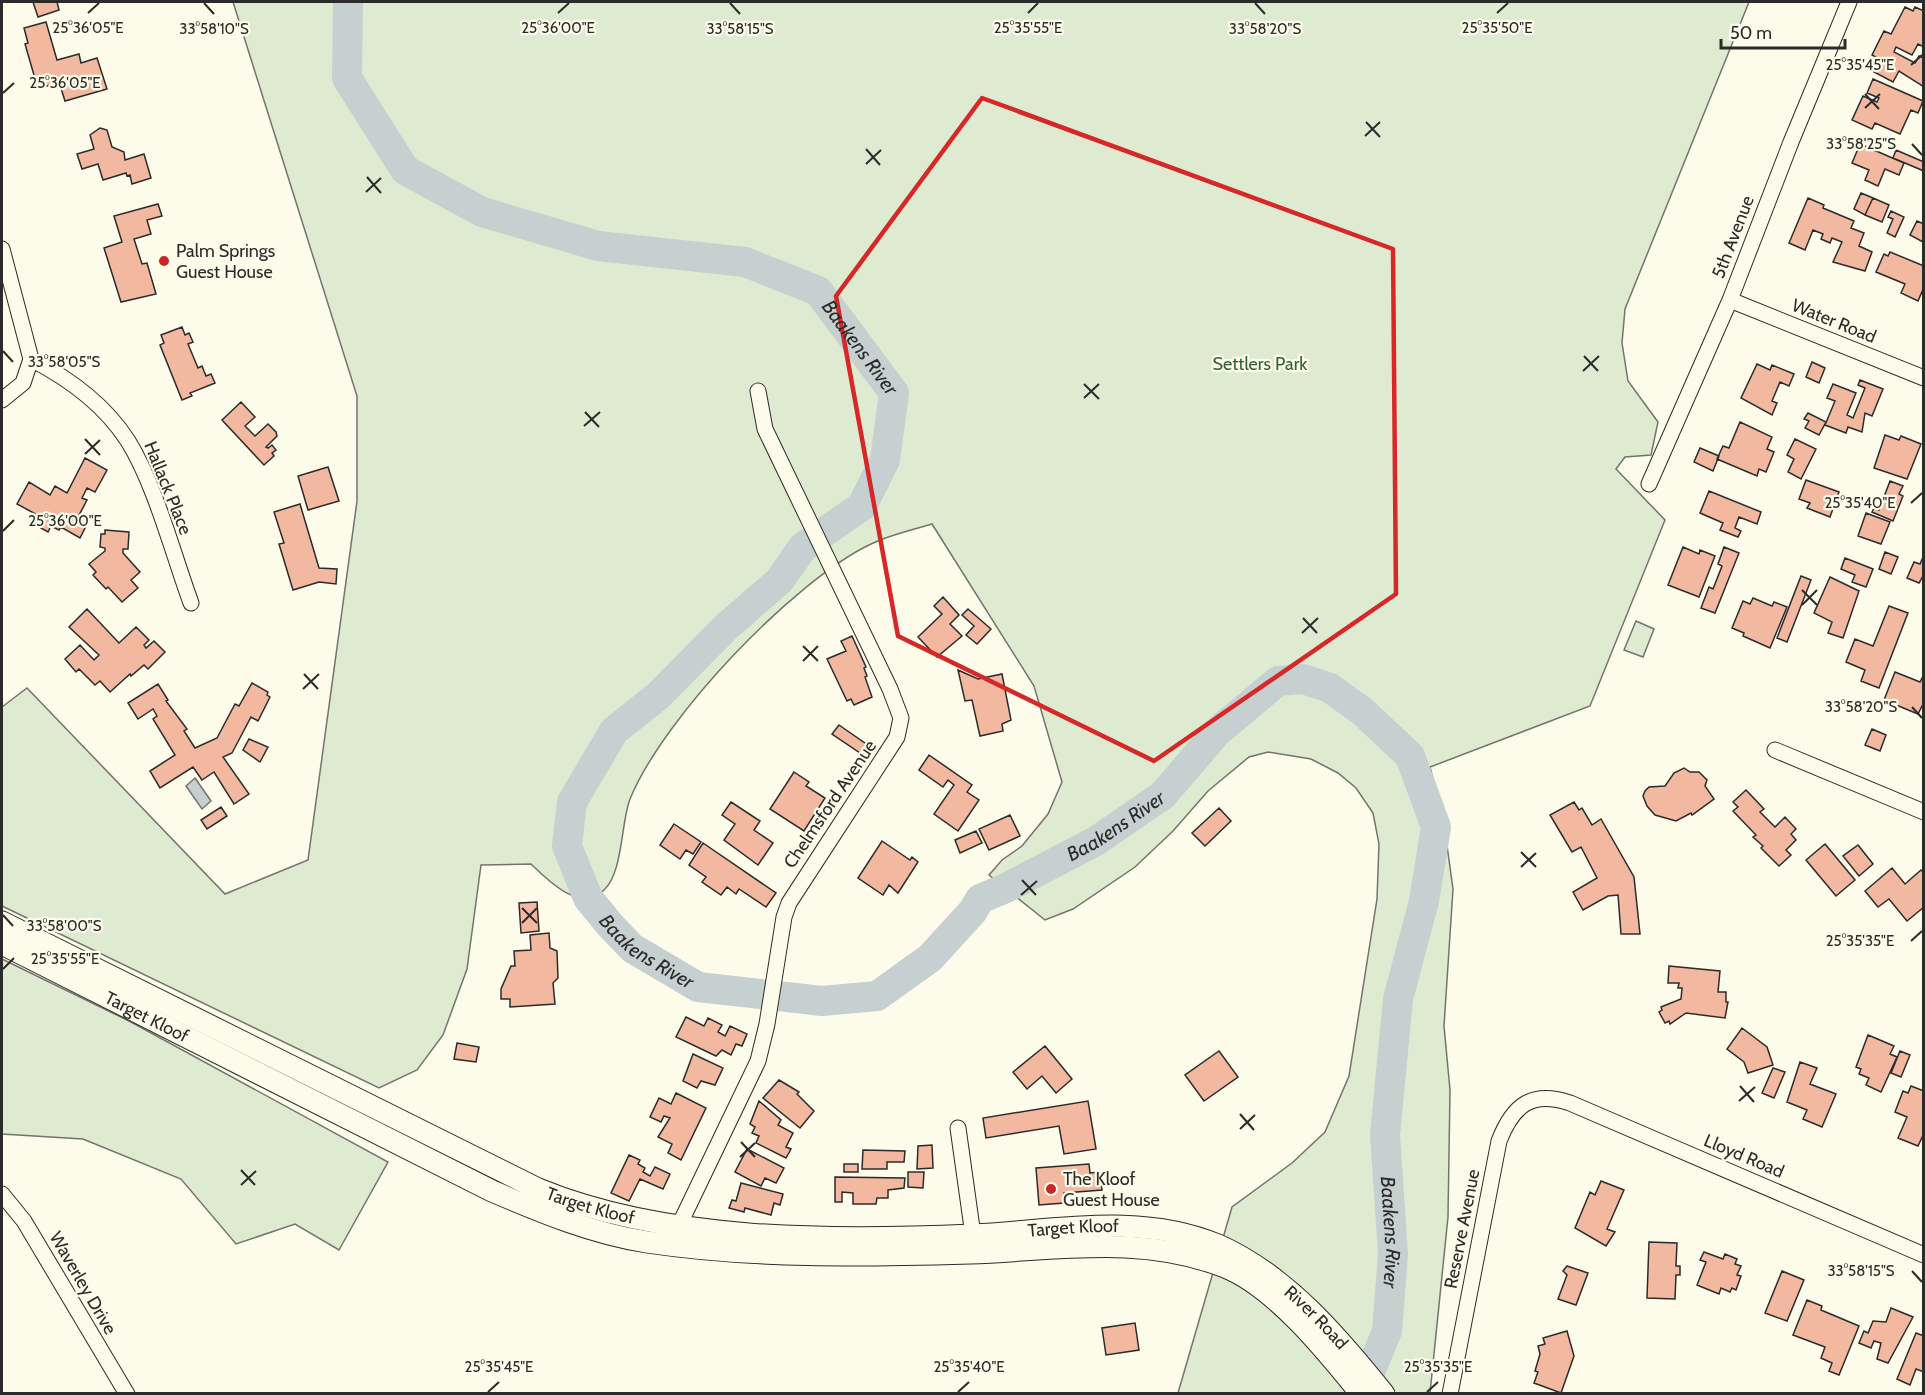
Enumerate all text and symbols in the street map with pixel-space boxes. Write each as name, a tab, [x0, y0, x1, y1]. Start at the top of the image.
scale bar	[1721, 12, 1846, 50]
text: 25°36'05"E	[52, 19, 124, 37]
text: 25°36'00"E	[521, 19, 595, 37]
text: 25°35'55"E	[994, 19, 1062, 37]
text: 25°35'50"E	[1462, 19, 1532, 37]
text: 33°58'10"S	[179, 20, 249, 38]
text: 33°58'15"S	[707, 20, 774, 38]
text: 33°58'20"S	[1229, 20, 1301, 38]
text: 50 m	[1730, 22, 1772, 44]
text: 25°35'45"E	[1826, 56, 1894, 74]
text: 25°36'05"E	[29, 74, 101, 92]
text: 33°58'25"S	[1826, 135, 1896, 153]
street label: 5th Avenue	[1707, 193, 1759, 281]
place label: Palm Springs Guest House	[176, 240, 275, 283]
marker: Palm Springs Guest House	[157, 254, 171, 268]
street label: Water Road	[1789, 294, 1879, 348]
water label: Baakens River	[817, 295, 904, 400]
text: 33°58'05"S	[28, 353, 101, 371]
park label: Settlers Park	[1213, 353, 1308, 375]
street label: Hallack Place	[139, 438, 197, 538]
text: 25°35'40"E	[1824, 494, 1896, 512]
text: 25°36'00"E	[28, 512, 102, 530]
text: 33°58'20"S	[1825, 698, 1897, 716]
street label: Chelmsford Avenue	[779, 736, 881, 872]
water label: Baakens River	[1063, 785, 1170, 866]
water label: Baakens River	[594, 909, 699, 994]
text: 33°58'00"S	[27, 917, 102, 935]
text: 25°35'35"E	[1826, 932, 1894, 950]
text: 25°35'55"E	[31, 950, 99, 968]
street label: Target Kloof	[101, 987, 192, 1047]
street label: Lloyd Road	[1701, 1129, 1787, 1183]
street label: Reserve Avenue	[1440, 1167, 1484, 1291]
place label: The Kloof Guest House	[1063, 1168, 1160, 1211]
water label: Baakens River	[1376, 1176, 1405, 1290]
street label: Target Kloof	[543, 1182, 637, 1229]
marker: The Kloof Guest House	[1044, 1182, 1058, 1196]
street label: Target Kloof	[1027, 1215, 1119, 1242]
street label: Waverley Drive	[45, 1228, 121, 1338]
text: 33°58'15"S	[1828, 1262, 1895, 1280]
street label: River Road	[1280, 1281, 1353, 1354]
text: 25°35'45"E	[465, 1358, 533, 1376]
text: 25°35'40"E	[933, 1358, 1005, 1376]
text: 25°35'35"E	[1404, 1358, 1472, 1376]

